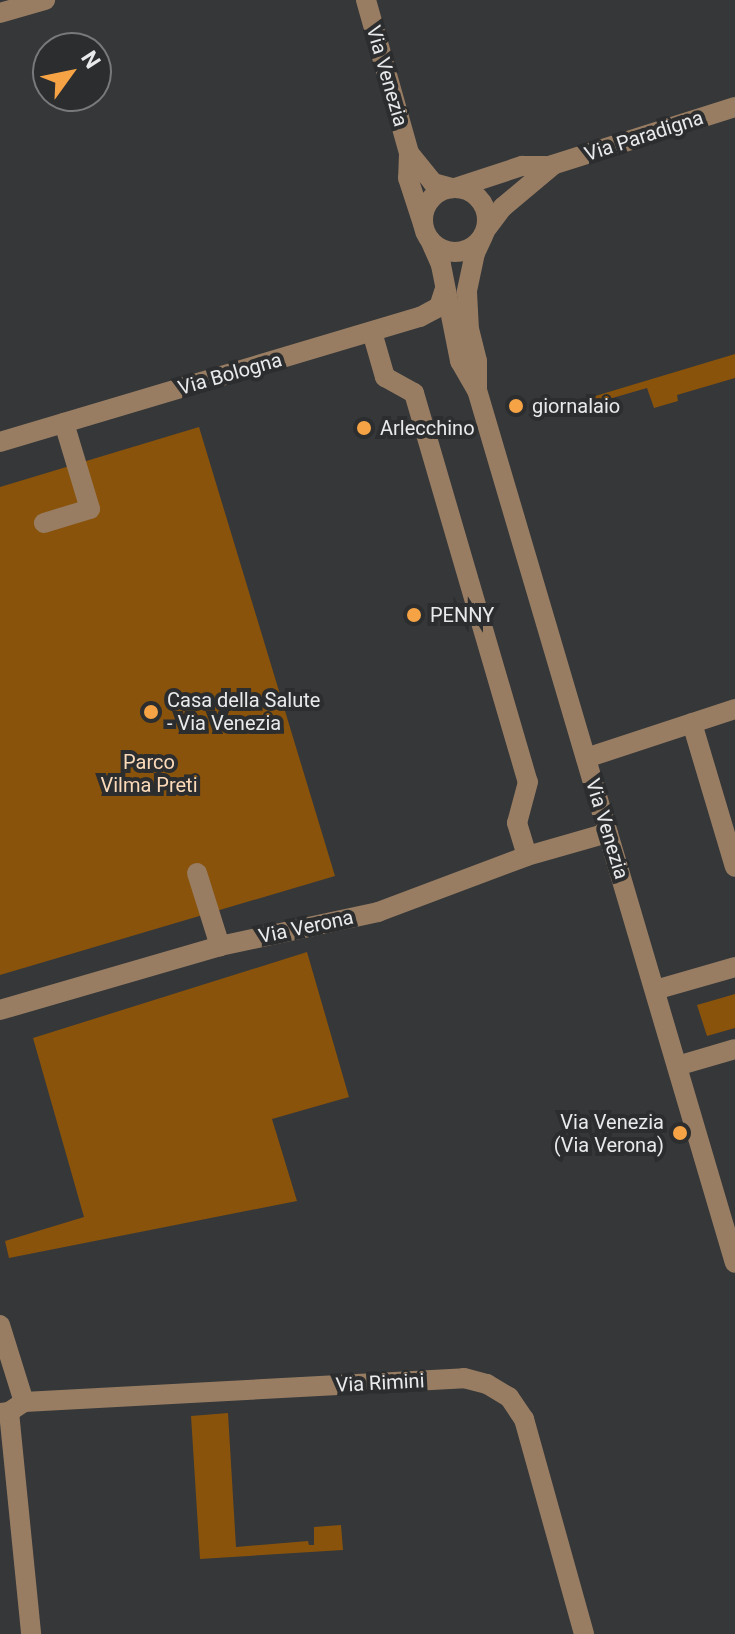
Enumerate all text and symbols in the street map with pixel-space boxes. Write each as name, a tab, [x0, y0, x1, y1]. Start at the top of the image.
street label: Via Venezia	[361, 23, 413, 129]
north arrow	[32, 32, 112, 112]
text: N	[76, 46, 106, 73]
street label: Via Paradigna	[582, 106, 706, 166]
street label: Via Bologna	[175, 348, 285, 400]
place label: giornalaio	[532, 394, 620, 418]
marker: giornalaio	[507, 397, 525, 415]
place label: Arlecchino	[380, 416, 475, 440]
marker: Arlecchino	[355, 419, 373, 437]
place label: PENNY	[430, 603, 494, 627]
marker: PENNY	[405, 606, 423, 624]
place label: Casa della Salute - Via Venezia	[167, 688, 320, 735]
marker: Casa della Salute - Via Venezia	[142, 703, 160, 721]
park label: Parco Vilma Preti	[100, 751, 198, 798]
street label: Via Venezia	[580, 776, 634, 882]
street label: Via Verona	[256, 905, 356, 949]
place label: Via Venezia (Via Verona)	[554, 1110, 664, 1157]
marker: Via Venezia (Via Verona)	[671, 1124, 689, 1142]
street label: Via Rimini	[335, 1369, 425, 1397]

